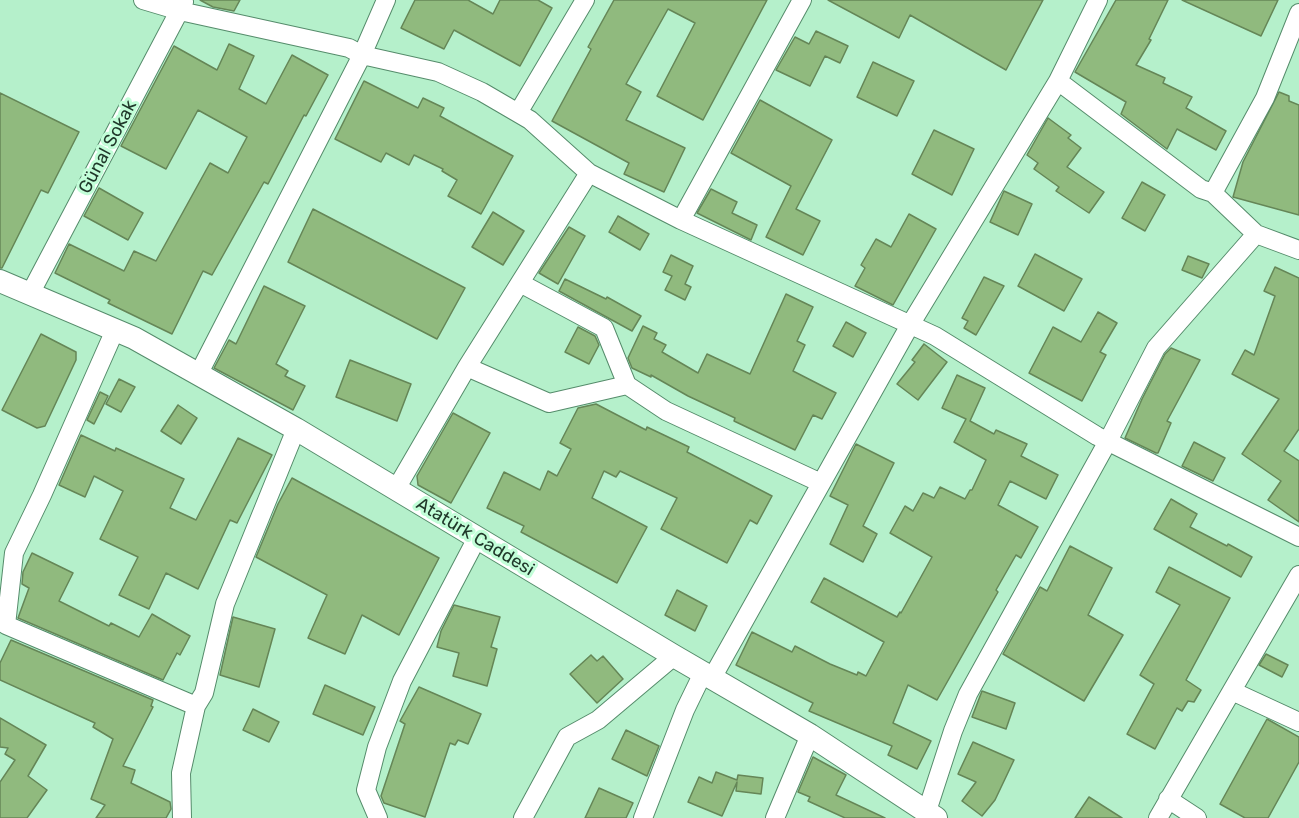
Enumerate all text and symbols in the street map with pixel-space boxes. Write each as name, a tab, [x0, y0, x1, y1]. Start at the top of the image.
street label: Günal Sokak	[74, 97, 142, 197]
street label: Atatürk Caddesi	[412, 493, 538, 581]

